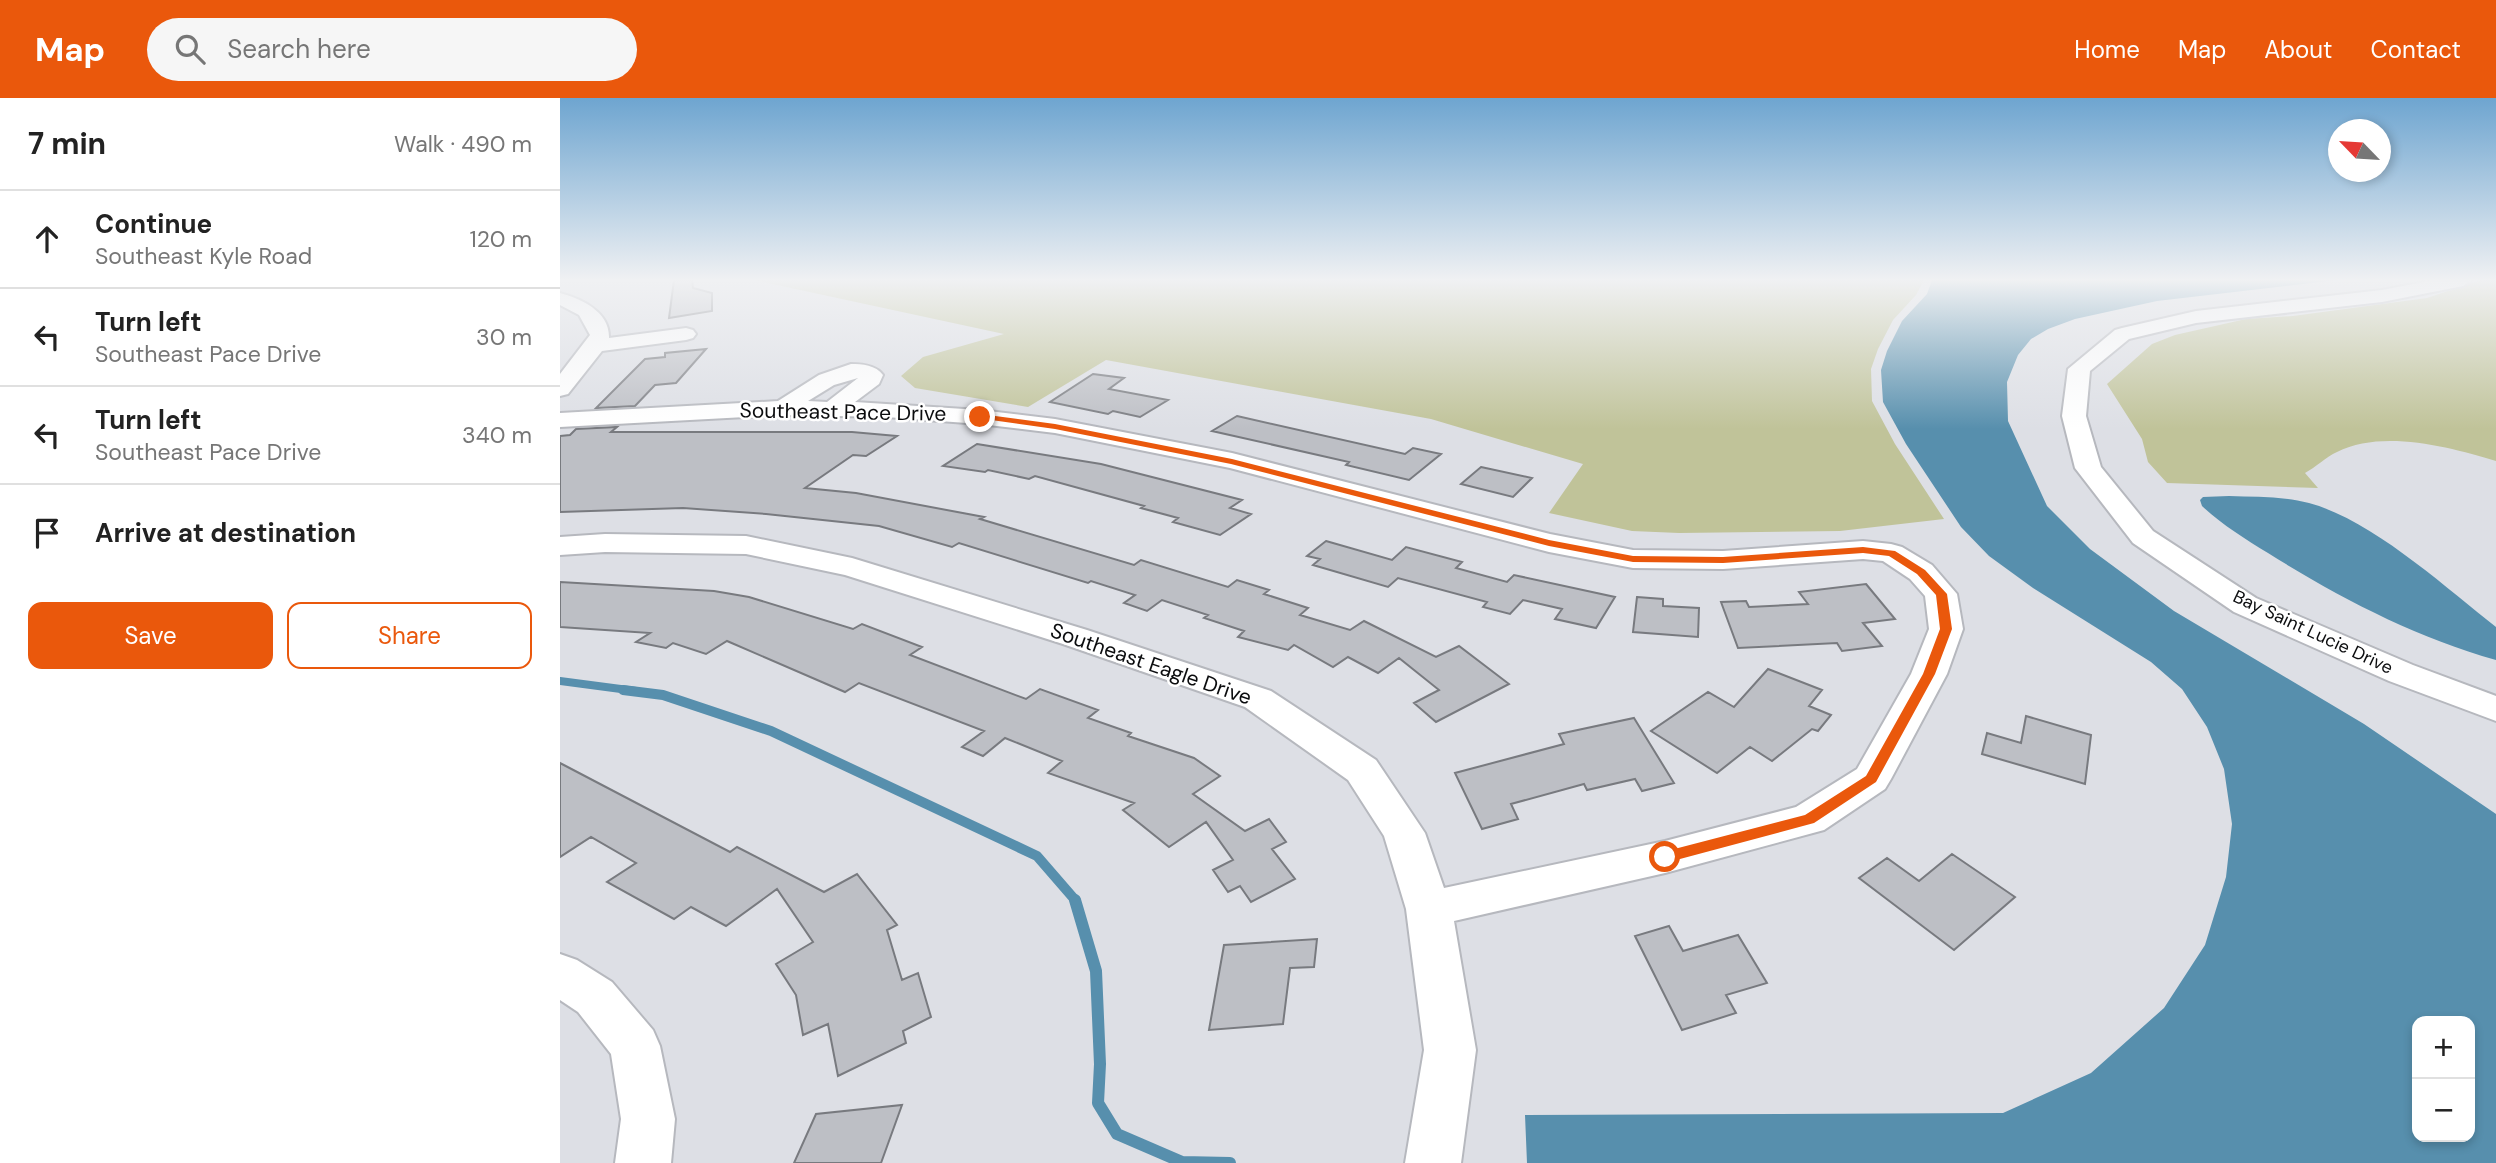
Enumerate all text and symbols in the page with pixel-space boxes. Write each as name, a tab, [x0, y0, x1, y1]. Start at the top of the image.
search box	[147, 18, 637, 81]
text: Map	[35, 28, 105, 71]
icon: search	[171, 30, 209, 68]
text: Search here	[227, 32, 371, 66]
text: Home	[2074, 34, 2140, 65]
text: Map	[2178, 34, 2226, 65]
text: About	[2264, 34, 2333, 65]
text: Contact	[2371, 34, 2461, 65]
north arrow	[2328, 119, 2391, 182]
text: 7 min	[28, 124, 106, 163]
text: Walk · 490 m	[394, 129, 532, 159]
text: Continue	[95, 207, 212, 241]
icon: ahead	[28, 220, 66, 258]
text: 120 m	[469, 224, 532, 254]
text: Southeast Kyle Road	[95, 241, 312, 271]
text: Turn left	[95, 305, 202, 339]
icon: left	[28, 318, 66, 356]
text: 30 m	[476, 322, 532, 352]
text: Southeast Pace Drive	[95, 339, 321, 369]
street label: Southeast Pace Drive	[739, 396, 947, 428]
route end	[964, 401, 995, 432]
text: Turn left	[95, 403, 202, 437]
icon: left	[28, 416, 66, 454]
text: 340 m	[462, 420, 532, 450]
text: Southeast Pace Drive	[95, 437, 321, 467]
icon: arrive	[28, 514, 66, 552]
text: Arrive at destination	[95, 516, 356, 550]
street label: Bay Saint Lucie Drive	[2229, 584, 2397, 680]
button: Save	[28, 602, 273, 669]
button: Share	[287, 602, 532, 669]
street label: Southeast Eagle Drive	[1047, 616, 1255, 712]
route start	[1649, 841, 1680, 872]
map controls	[2412, 1016, 2475, 1142]
button: +	[2412, 1016, 2475, 1079]
button: −	[2412, 1079, 2475, 1142]

